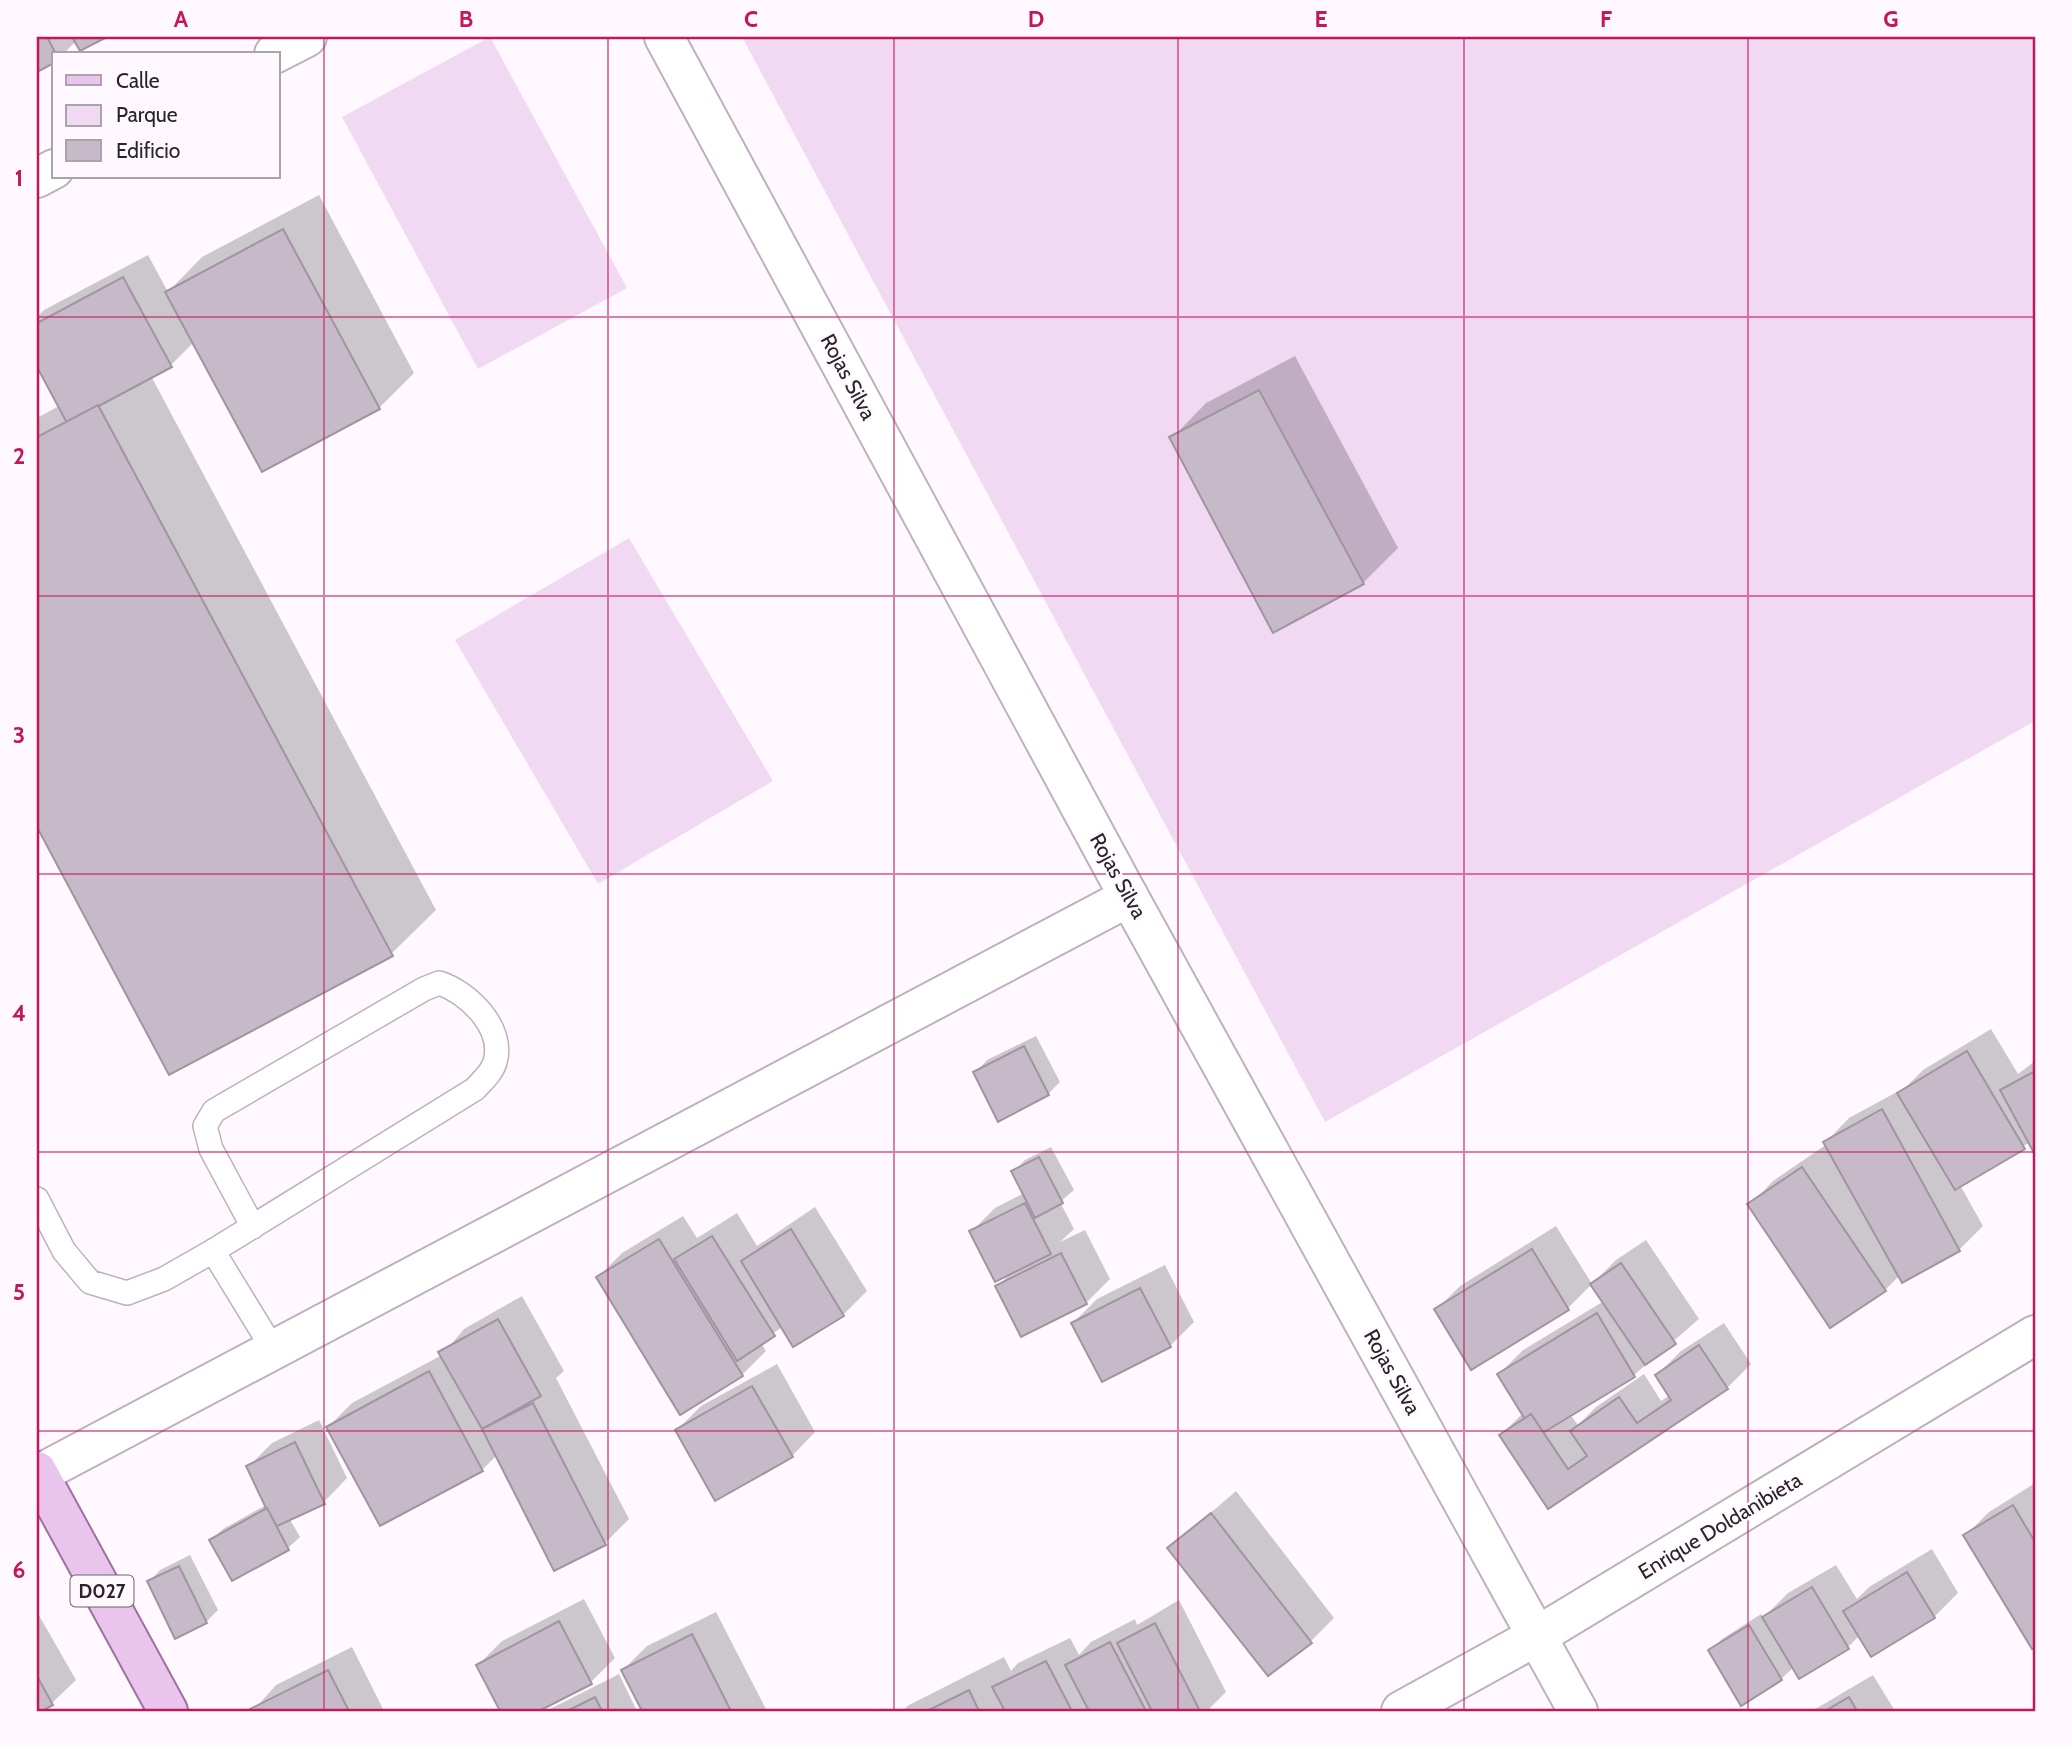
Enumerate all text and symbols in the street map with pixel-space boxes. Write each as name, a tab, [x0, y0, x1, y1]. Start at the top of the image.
text: A	[174, 5, 189, 33]
text: B	[459, 5, 473, 33]
text: C	[744, 5, 758, 33]
text: D	[1028, 5, 1044, 33]
text: E	[1314, 5, 1328, 33]
text: F	[1600, 5, 1612, 33]
text: G	[1883, 5, 1899, 33]
legend	[52, 52, 280, 178]
text: Calle	[116, 68, 160, 93]
text: Parque	[116, 102, 178, 127]
text: Edificio	[116, 138, 180, 163]
text: 1	[15, 164, 23, 192]
street label: Rojas Silva	[815, 330, 881, 424]
text: 2	[13, 442, 25, 470]
text: 3	[13, 721, 25, 749]
street label: Rojas Silva	[1084, 829, 1152, 923]
text: 4	[12, 999, 26, 1027]
text: 5	[13, 1278, 25, 1306]
street label: Rojas Silva	[1358, 1325, 1426, 1419]
street label: Enrique Doldanibieta	[1634, 1467, 1806, 1584]
text: 6	[13, 1556, 25, 1584]
road number: D027	[70, 1576, 134, 1606]

